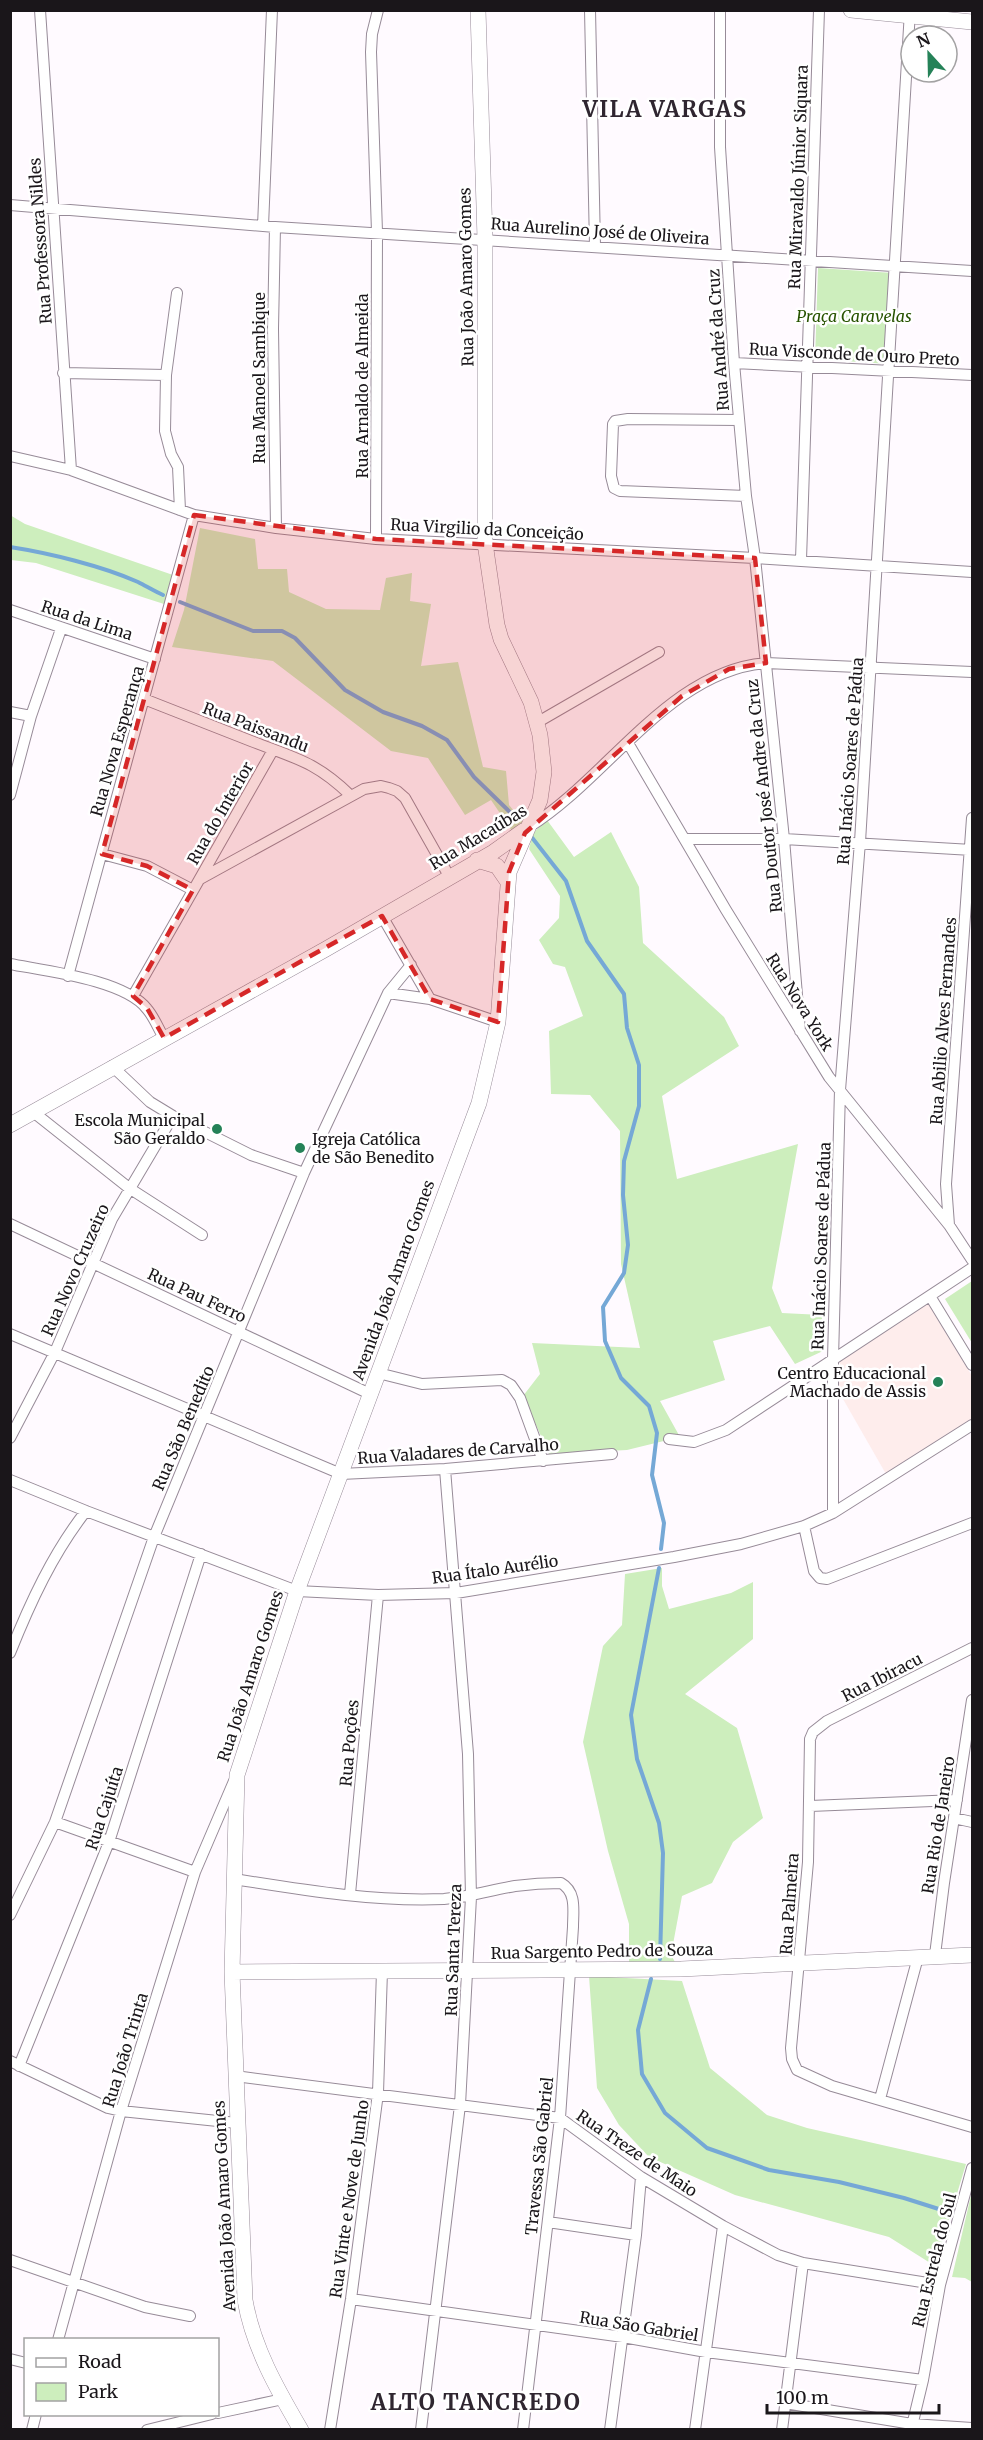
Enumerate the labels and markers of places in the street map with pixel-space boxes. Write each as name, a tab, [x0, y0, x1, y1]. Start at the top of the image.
place label: Escola Municipal São Geraldo	[74, 1110, 205, 1148]
marker: Escola Municipal São Geraldo	[210, 1122, 224, 1136]
place label: Igreja Católica de São Benedito	[312, 1129, 434, 1167]
marker: Igreja Católica de São Benedito	[293, 1141, 307, 1155]
place label: Centro Educacional Machado de Assis	[778, 1363, 926, 1401]
marker: Centro Educacional Machado de Assis	[931, 1375, 945, 1389]

